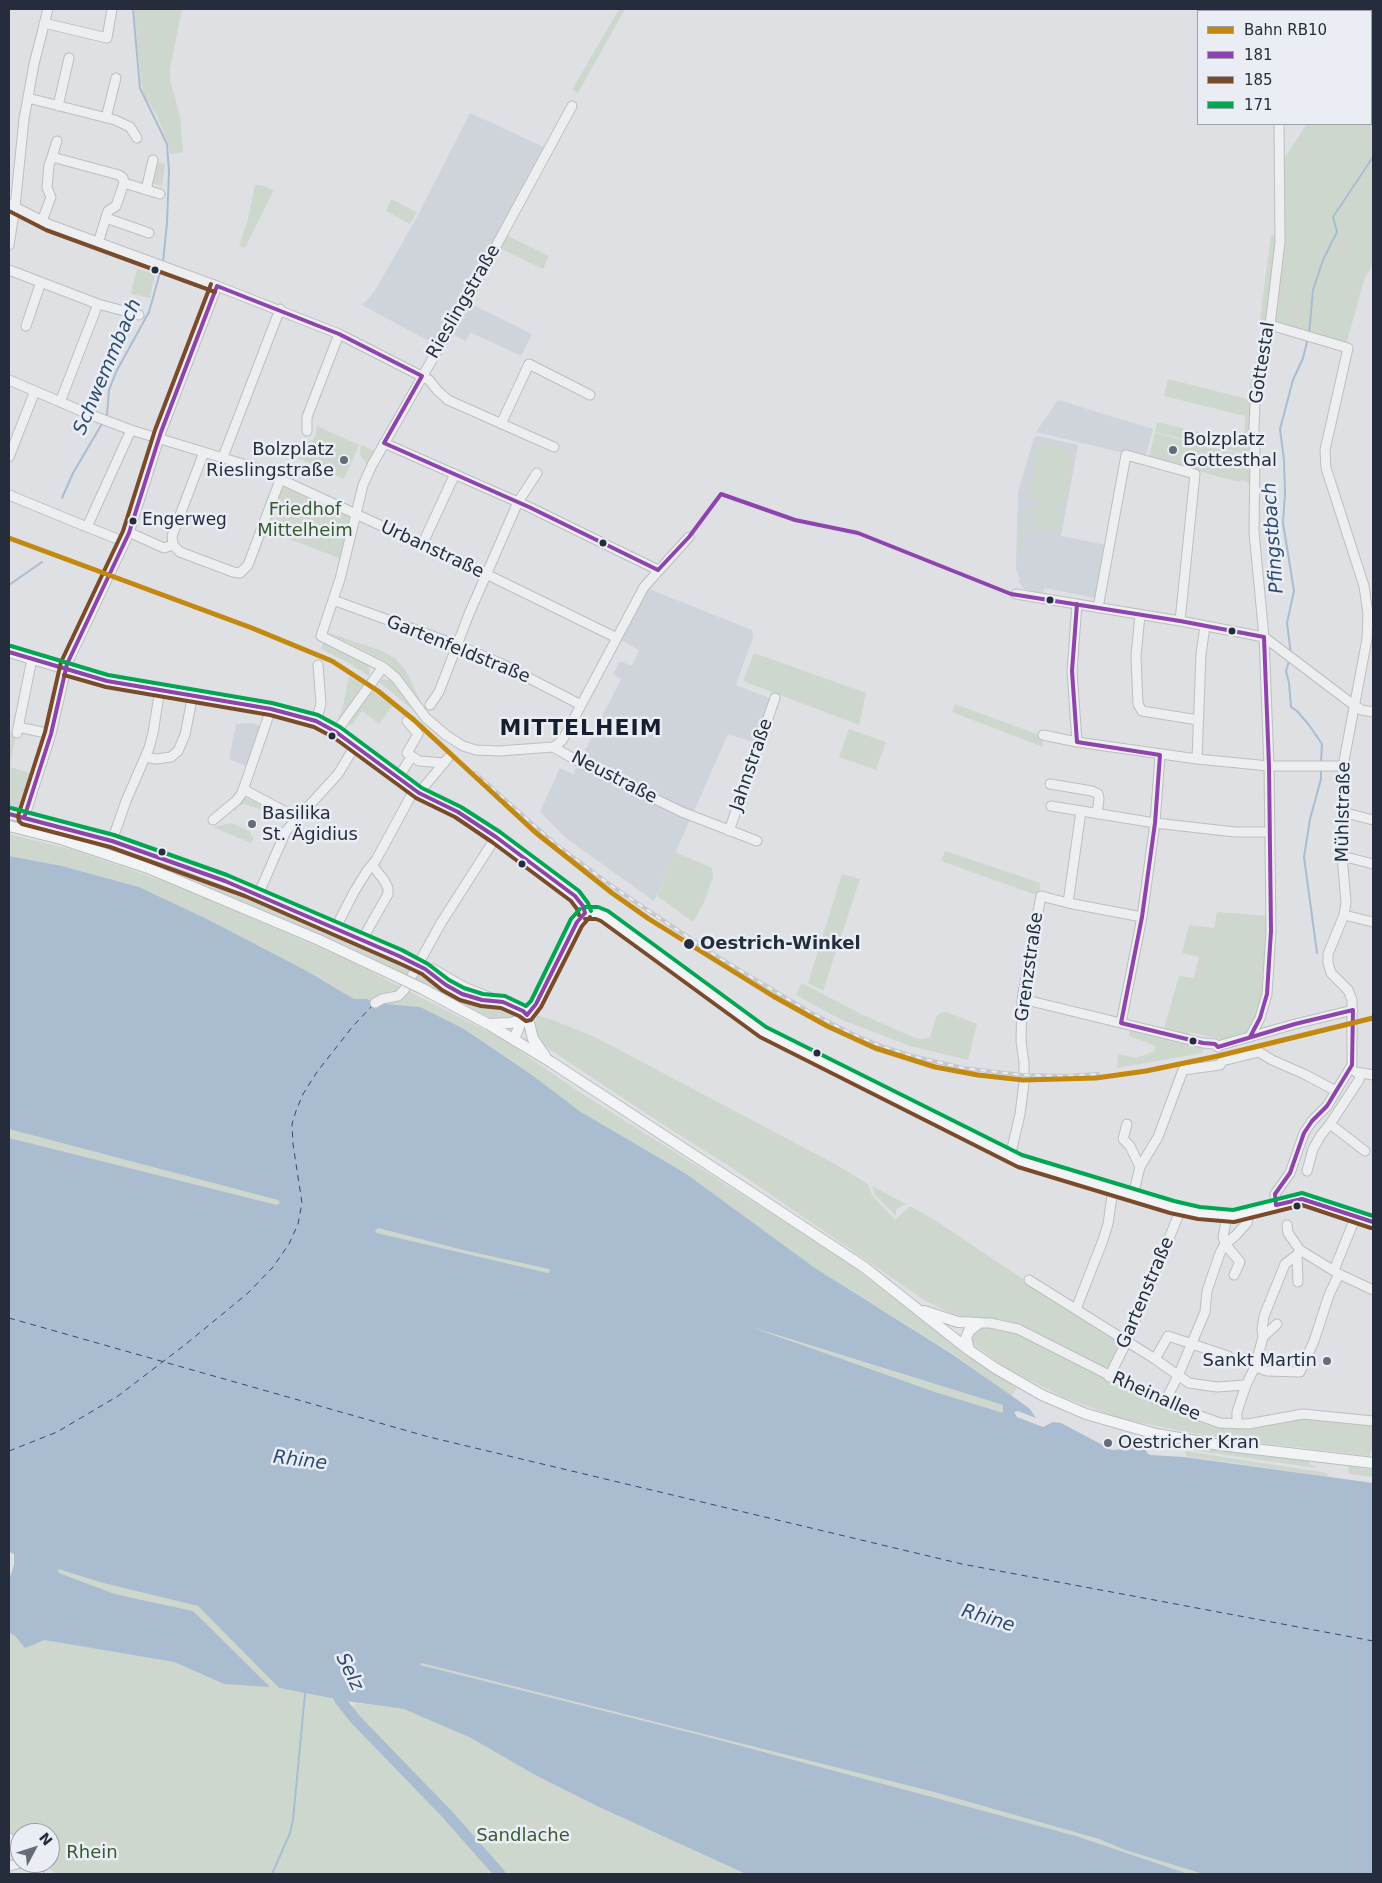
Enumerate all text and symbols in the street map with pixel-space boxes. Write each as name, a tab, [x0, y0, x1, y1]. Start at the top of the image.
legend	[1197, 10, 1372, 125]
text: Bahn RB10	[1244, 21, 1327, 39]
text: 181	[1244, 46, 1273, 64]
text: 185	[1244, 71, 1273, 89]
text: 171	[1244, 96, 1273, 114]
street label: Rieslingstraße	[423, 241, 505, 363]
unlabelled marker	[150, 265, 160, 275]
water label: Schwemmbach	[69, 296, 147, 438]
street label: Gottestal	[1246, 321, 1280, 405]
place label: Bolzplatz Gottesthal	[1183, 429, 1277, 472]
place label: Bolzplatz Rieslingstraße	[206, 439, 334, 482]
marker: Bolzplatz Gottesthal	[1167, 444, 1179, 456]
marker: Bolzplatz Rieslingstraße	[338, 454, 350, 466]
water label: Pfingstbach	[1259, 482, 1289, 594]
park label: Friedhof Mittelheim	[257, 499, 353, 542]
place label: Engerweg	[142, 511, 227, 531]
marker: Engerweg	[128, 516, 138, 526]
street label: Urbanstraße	[377, 517, 487, 583]
unlabelled marker	[598, 538, 608, 548]
unlabelled marker	[1045, 595, 1055, 605]
street label: Gartenfeldstraße	[383, 611, 533, 689]
unlabelled marker	[1227, 626, 1237, 636]
district label: MITTELHEIM	[498, 716, 664, 742]
street label: Jahnstraße	[726, 716, 778, 814]
unlabelled marker	[327, 731, 337, 741]
street label: Neustraße	[568, 747, 660, 809]
street label: Mühlstraße	[1332, 762, 1356, 862]
place label: Basilika St. Ägidius	[262, 803, 358, 846]
marker: Basilika St. Ägidius	[246, 818, 258, 830]
unlabelled marker	[157, 847, 167, 857]
unlabelled marker	[517, 859, 527, 869]
street label: Grenzstraße	[1012, 911, 1048, 1023]
place label: Oestrich-Winkel	[700, 933, 861, 955]
marker: Oestrich-Winkel	[682, 937, 696, 951]
unlabelled marker	[1188, 1036, 1198, 1046]
unlabelled marker	[812, 1048, 822, 1058]
unlabelled marker	[1292, 1201, 1302, 1211]
street label: Gartenstraße	[1113, 1234, 1179, 1352]
place label: Sankt Martin	[1203, 1350, 1317, 1372]
marker: Sankt Martin	[1321, 1355, 1333, 1367]
street label: Rheinallee	[1108, 1368, 1204, 1426]
place label: Oestricher Kran	[1118, 1432, 1259, 1454]
marker: Oestricher Kran	[1102, 1437, 1114, 1449]
water label: Rhine	[272, 1446, 328, 1476]
water label: Rhine	[959, 1600, 1017, 1638]
water label: Selz	[330, 1649, 368, 1695]
north arrow	[10, 1823, 60, 1873]
park label: Sandlache	[476, 1825, 570, 1847]
text: N	[36, 1829, 56, 1849]
park label: Rhein	[66, 1842, 118, 1864]

